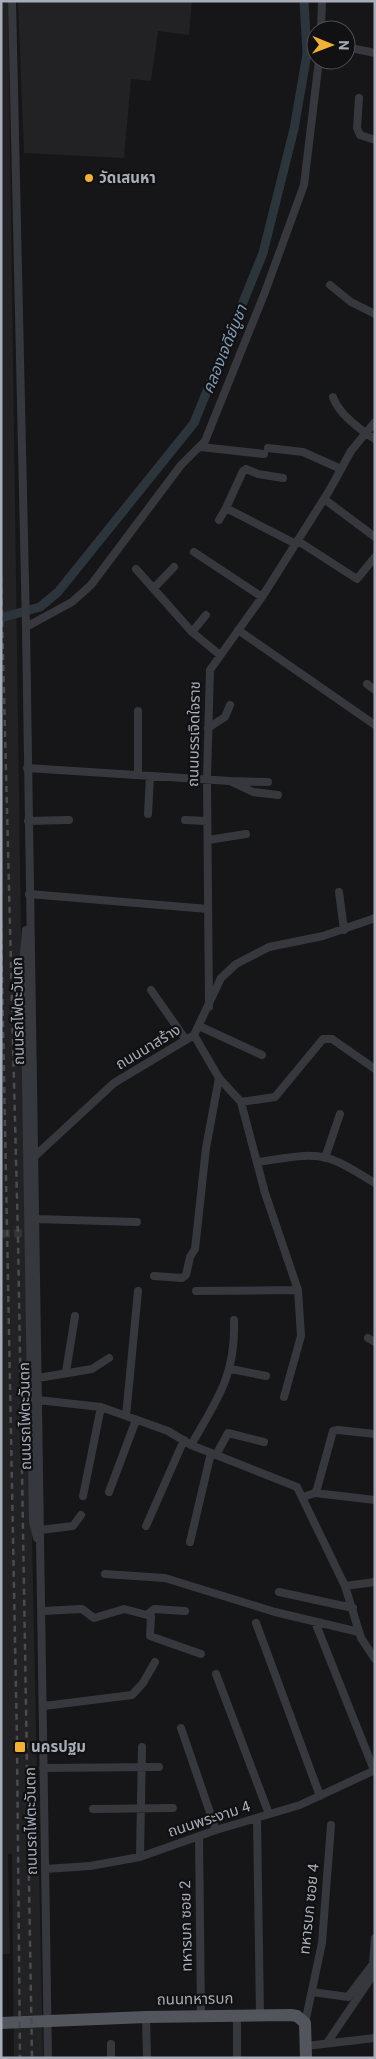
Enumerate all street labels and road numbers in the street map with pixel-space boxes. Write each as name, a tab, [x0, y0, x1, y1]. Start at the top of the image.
street label: ถนนบรรเจิดใจราช	[184, 681, 204, 787]
street label: ถนนรถไฟตะวันตก	[8, 957, 28, 1065]
street label: ถนนนาสร้าง	[112, 1021, 184, 1073]
street label: ถนนรถไฟตะวันตก	[15, 1362, 35, 1470]
street label: ถนนรถไฟตะวันตก	[21, 1767, 41, 1875]
street label: ถนนพระงาม 4	[165, 1797, 253, 1841]
street label: ทหารบก ซอย 4	[295, 1862, 323, 1955]
street label: ทหารบก ซอย 2	[176, 1880, 196, 1972]
street label: ถนนทหารบก	[156, 1989, 234, 2009]

